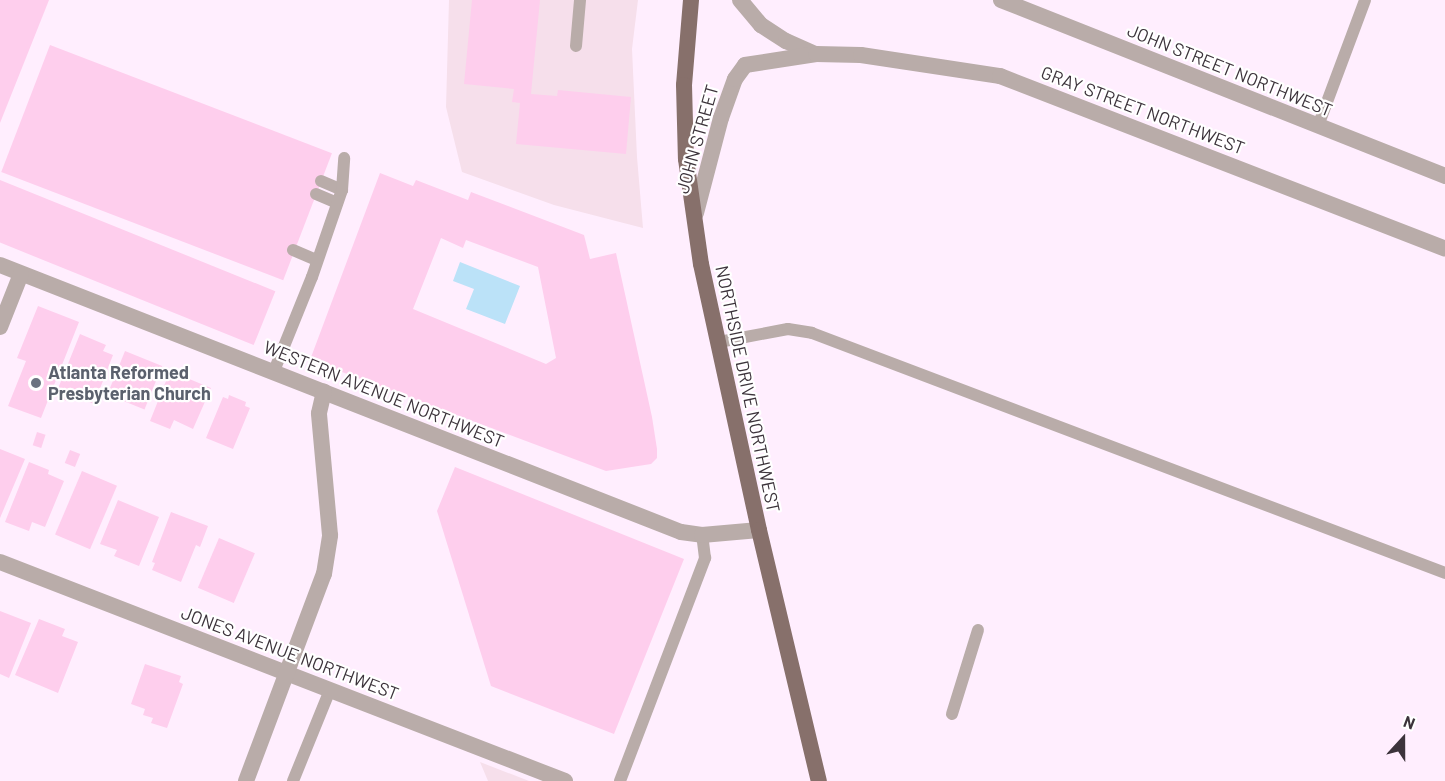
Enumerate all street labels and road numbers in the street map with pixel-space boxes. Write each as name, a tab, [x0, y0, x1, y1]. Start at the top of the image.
street label: JOHN STREET NORTHWEST	[1124, 19, 1336, 121]
street label: GRAY STREET NORTHWEST	[1038, 61, 1248, 159]
street label: JOHN STREET	[671, 82, 723, 196]
street label: NORTHSIDE DRIVE NORTHWEST	[711, 264, 785, 514]
street label: WESTERN AVENUE NORTHWEST	[261, 336, 507, 452]
street label: JONES AVENUE NORTHWEST	[178, 602, 402, 704]

